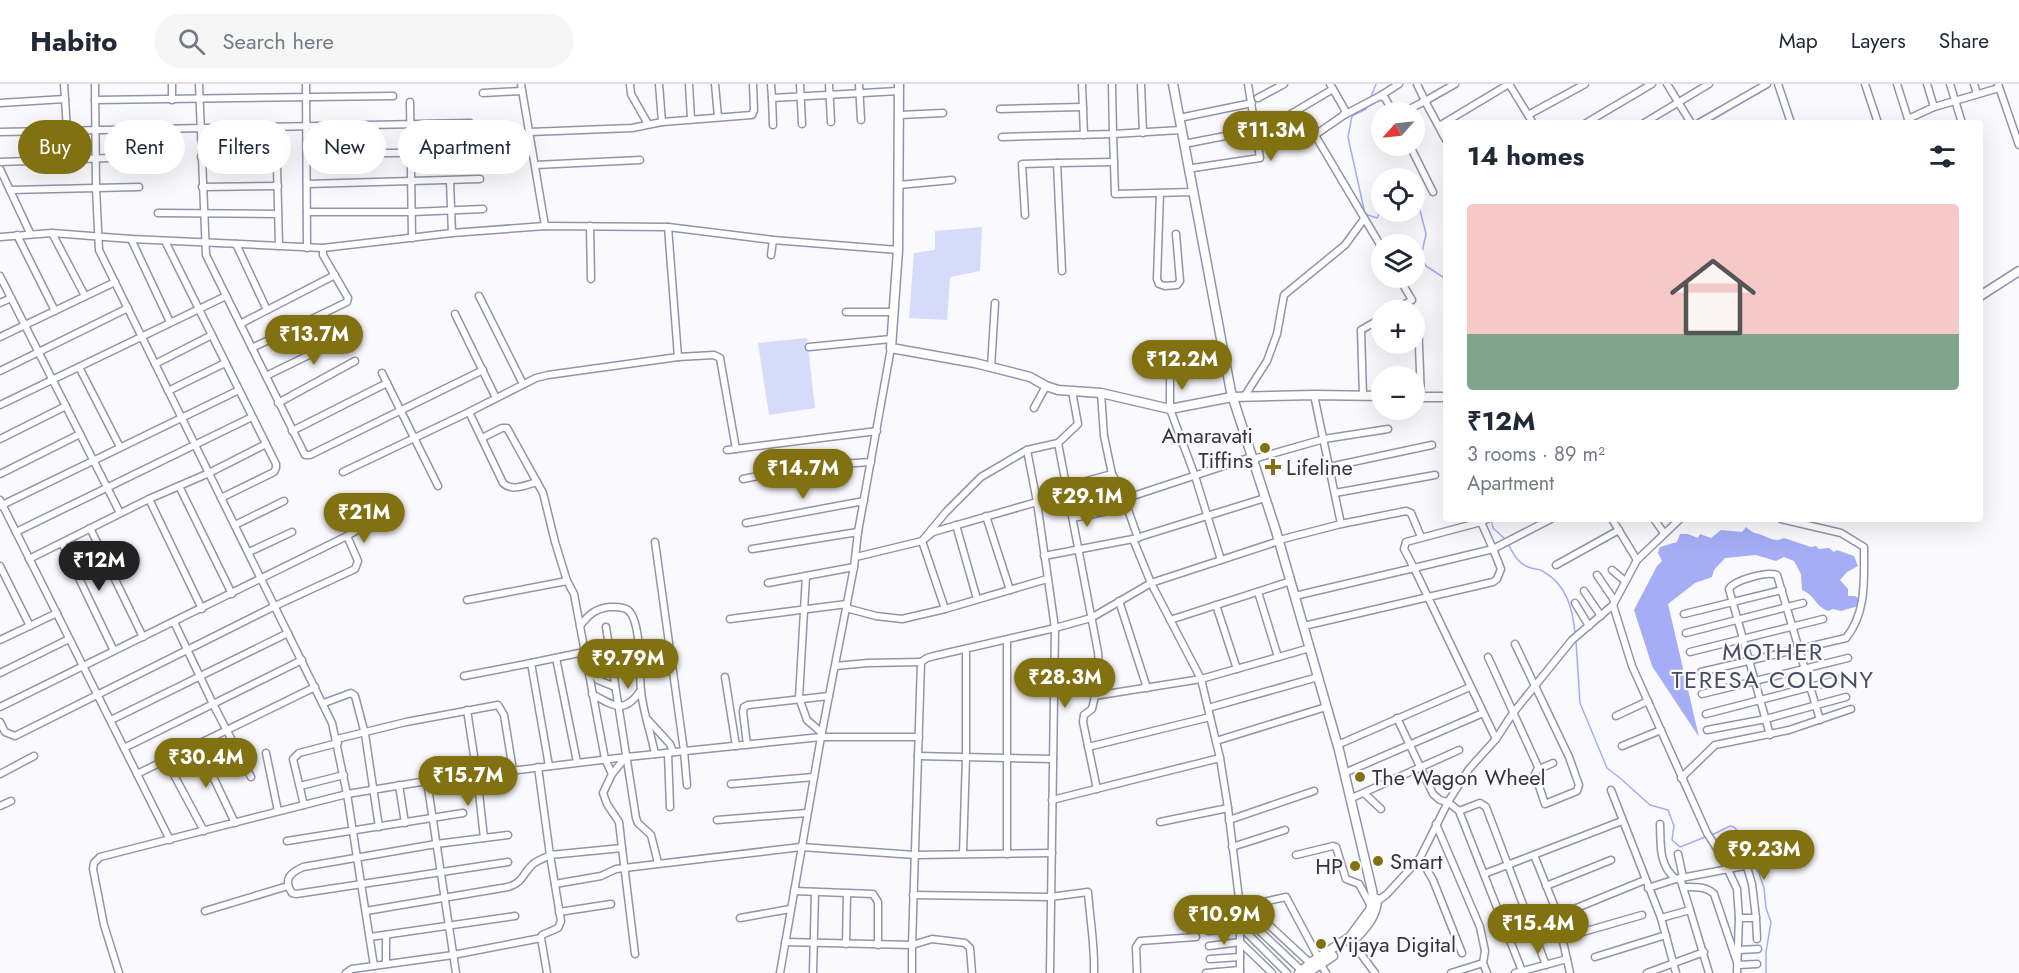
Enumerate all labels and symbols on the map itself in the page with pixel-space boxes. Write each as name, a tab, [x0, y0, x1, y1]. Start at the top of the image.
north arrow	[1371, 102, 1425, 156]
pin: ₹11.3M	[1222, 111, 1320, 162]
pin: ₹13.7M	[265, 315, 363, 366]
pin: ₹12.2M	[1133, 340, 1231, 391]
place label: Amaravati Tiffins	[1161, 419, 1253, 476]
marker: Amaravati Tiffins	[1258, 441, 1272, 455]
pin: ₹14.7M	[754, 449, 852, 500]
place label: Lifeline	[1286, 451, 1353, 483]
marker: Lifeline	[1264, 458, 1282, 476]
pin: ₹29.1M	[1038, 477, 1136, 528]
pin: ₹21M	[328, 493, 400, 544]
pin: ₹12M	[63, 541, 135, 592]
district label: MOTHER TERESA COLONY	[1671, 634, 1875, 697]
pin: ₹9.79M	[579, 639, 677, 690]
pin: ₹28.3M	[1016, 658, 1114, 709]
pin: ₹30.4M	[157, 738, 255, 789]
pin: ₹15.7M	[419, 756, 517, 807]
place label: The Wagon Wheel	[1372, 761, 1546, 793]
marker: The Wagon Wheel	[1353, 770, 1367, 784]
pin: ₹9.23M	[1715, 830, 1813, 881]
place label: Smart	[1390, 845, 1443, 877]
place label: HP	[1315, 850, 1343, 882]
marker: Smart	[1371, 854, 1385, 868]
marker: HP	[1348, 859, 1362, 873]
pin: ₹10.9M	[1175, 895, 1273, 946]
pin: ₹15.4M	[1489, 904, 1587, 955]
place label: Vijaya Digital	[1333, 928, 1456, 960]
marker: Vijaya Digital	[1314, 937, 1328, 951]

